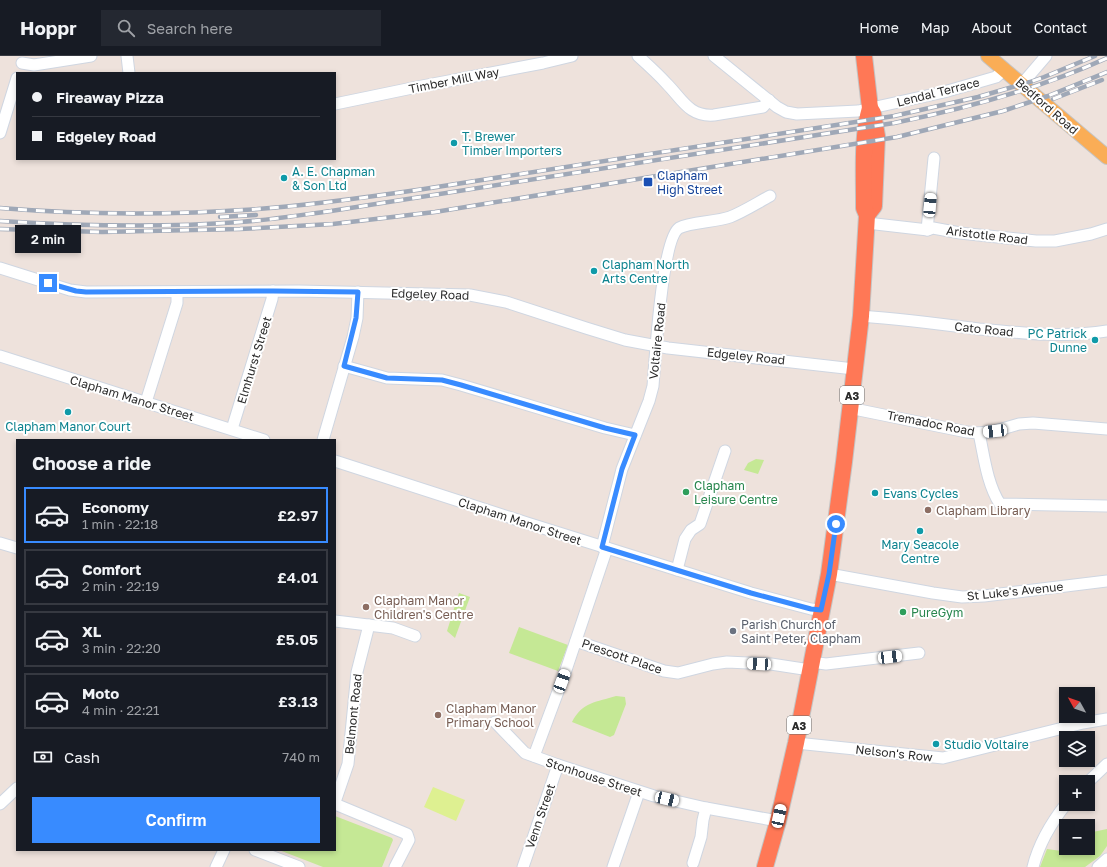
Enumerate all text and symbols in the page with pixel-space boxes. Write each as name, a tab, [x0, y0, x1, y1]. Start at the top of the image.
search box	[101, 10, 381, 46]
text: Hoppr	[20, 16, 77, 39]
icon: search	[115, 17, 137, 39]
text: Search here	[147, 19, 233, 37]
text: Home	[859, 19, 899, 36]
text: Map	[921, 19, 949, 36]
text: About	[971, 19, 1012, 36]
text: Contact	[1034, 19, 1087, 36]
street label: Timber Mill Way	[407, 64, 501, 96]
street label: Lendal Terrace	[895, 74, 981, 110]
street label: Bedford Road	[1013, 75, 1081, 137]
text: Fireaway Pizza	[56, 88, 164, 106]
text: Edgeley Road	[56, 127, 156, 145]
place label: T. Brewer Timber Importers	[462, 129, 562, 158]
marker: T. Brewer Timber Importers	[449, 138, 459, 148]
place label: A. E. Chapman & Son Ltd	[292, 164, 375, 193]
place label: Clapham High Street	[657, 168, 723, 197]
marker: A. E. Chapman & Son Ltd	[279, 173, 289, 183]
marker: Clapham High Street	[642, 176, 654, 188]
car	[923, 193, 937, 217]
street label: Aristotle Road	[945, 223, 1029, 247]
callout: 2 min	[15, 225, 81, 253]
text: 2 min	[31, 231, 65, 247]
place label: Clapham North Arts Centre	[602, 257, 689, 286]
marker: Clapham North Arts Centre	[589, 266, 599, 276]
route end	[39, 274, 57, 292]
street label: Edgeley Road	[391, 285, 469, 303]
street label: Voltaire Road	[646, 302, 668, 380]
street label: Elmhurst Street	[234, 314, 275, 406]
street label: Cato Road	[954, 318, 1014, 340]
place label: PC Patrick Dunne	[1028, 326, 1087, 355]
marker: PC Patrick Dunne	[1090, 335, 1100, 345]
street label: Edgeley Road	[706, 344, 786, 368]
street label: Clapham Manor Street	[68, 372, 196, 424]
road number: A3	[840, 386, 864, 404]
marker: Clapham Manor Court	[63, 407, 73, 417]
street label: Tremadoc Road	[886, 407, 976, 439]
place label: Clapham Manor Court	[5, 419, 131, 434]
car	[982, 424, 1008, 438]
text: Choose a ride	[32, 452, 151, 474]
place label: Clapham Leisure Centre	[694, 478, 778, 507]
place label: Evans Cycles	[883, 486, 958, 501]
marker: Clapham Leisure Centre	[681, 487, 691, 497]
marker: Evans Cycles	[870, 488, 880, 498]
street label: Clapham Manor Street	[456, 494, 584, 548]
icon: car	[34, 497, 70, 533]
text: Economy	[82, 498, 149, 516]
place label: Clapham Library	[936, 503, 1031, 518]
marker: Clapham Library	[923, 505, 933, 515]
text: £2.97	[277, 506, 318, 524]
route start	[827, 515, 845, 533]
text: 1 min · 22:18	[82, 516, 158, 532]
marker: Mary Seacole Centre	[915, 526, 925, 536]
place label: Mary Seacole Centre	[881, 537, 959, 566]
icon: car	[34, 559, 70, 595]
text: Comfort	[82, 560, 141, 578]
text: £4.01	[277, 568, 318, 586]
text: 2 min · 22:19	[82, 578, 159, 594]
street label: St Luke's Avenue	[966, 578, 1064, 604]
place label: Clapham Manor Children's Centre	[374, 593, 473, 622]
marker: Clapham Manor Children's Centre	[361, 602, 371, 612]
place label: PureGym	[911, 605, 963, 620]
marker: PureGym	[898, 607, 908, 617]
place label: Parish Church of Saint Peter, Clapham	[741, 617, 861, 646]
icon: car	[34, 621, 70, 657]
text: XL	[82, 622, 101, 640]
marker: Parish Church of Saint Peter, Clapham	[728, 626, 738, 636]
text: £5.05	[276, 630, 318, 648]
street label: Prescott Place	[580, 635, 664, 677]
text: 3 min · 22:20	[82, 640, 161, 656]
car	[877, 650, 903, 664]
car	[747, 657, 771, 671]
car	[552, 668, 572, 694]
street label: Belmont Road	[341, 673, 365, 755]
icon: car	[34, 683, 70, 719]
text: Moto	[82, 684, 119, 702]
north arrow	[1059, 687, 1095, 723]
map controls	[1059, 687, 1095, 855]
text: £3.13	[278, 692, 318, 710]
place label: Clapham Manor Primary School	[446, 701, 537, 730]
text: 4 min · 22:21	[82, 702, 159, 718]
marker: Clapham Manor Primary School	[433, 710, 443, 720]
road number: A3	[787, 716, 811, 734]
button: layers	[1059, 731, 1095, 767]
place label: Studio Voltaire	[944, 737, 1029, 752]
marker: Studio Voltaire	[931, 739, 941, 749]
street label: Nelson's Row	[855, 741, 934, 765]
icon: cash	[32, 746, 54, 768]
text: Cash	[64, 748, 100, 766]
text: 740 m	[282, 749, 320, 765]
street label: Stonhouse Street	[544, 754, 644, 800]
button: +	[1059, 775, 1095, 811]
street label: Venn Street	[522, 781, 558, 850]
car	[654, 790, 680, 808]
button: Confirm	[32, 797, 320, 843]
car	[771, 803, 787, 829]
button: −	[1059, 819, 1095, 855]

